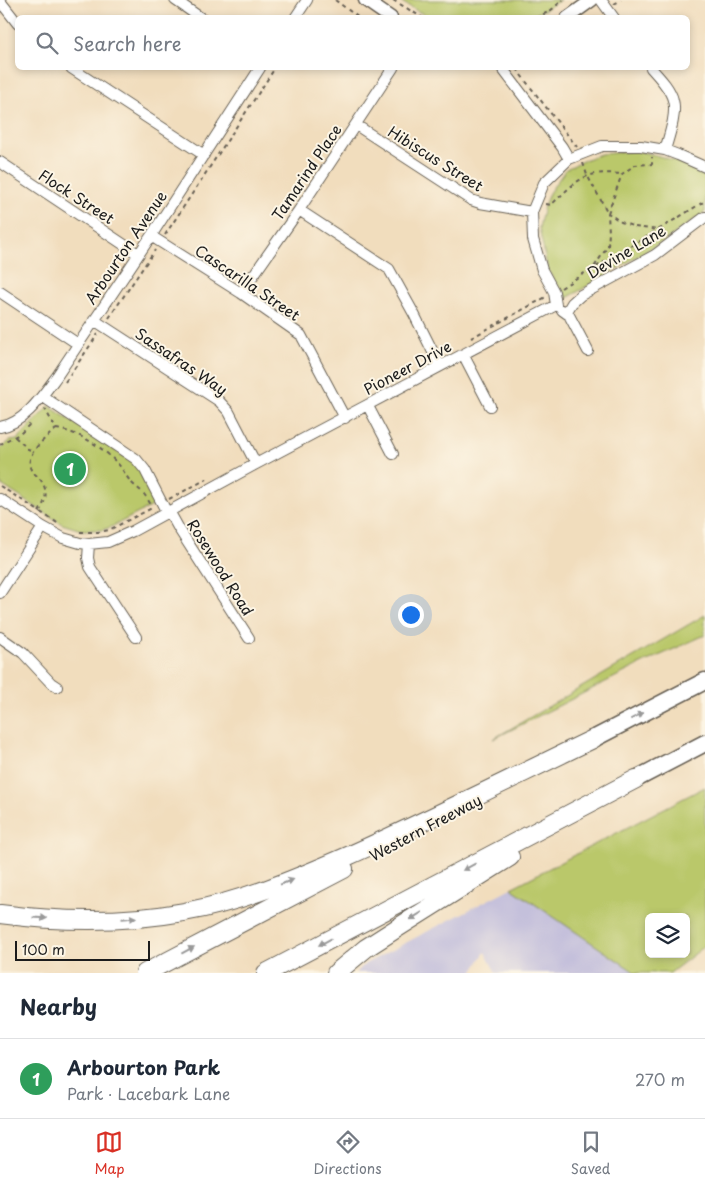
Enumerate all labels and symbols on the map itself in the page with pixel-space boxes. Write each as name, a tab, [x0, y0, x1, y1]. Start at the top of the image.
street label: Tamarind Place	[265, 119, 347, 225]
street label: Hibiscus Street	[384, 119, 488, 197]
street label: Flock Street	[35, 163, 119, 229]
street label: Arbourton Avenue	[78, 186, 172, 308]
street label: Devine Lane	[582, 218, 670, 284]
street label: Cascarilla Street	[191, 238, 305, 326]
street label: Sassafras Way	[131, 322, 233, 400]
street label: Pioneer Drive	[359, 334, 455, 400]
pin: 1	[54, 450, 86, 488]
street label: Rosewood Road	[182, 514, 260, 620]
your location	[398, 602, 424, 628]
one-way arrow	[629, 712, 644, 720]
street label: Western Freeway	[365, 788, 485, 866]
one-way arrow	[462, 863, 476, 871]
one-way arrow	[279, 878, 294, 885]
one-way arrow	[410, 911, 423, 920]
one-way arrow	[121, 914, 137, 922]
one-way arrow	[32, 915, 48, 923]
scale bar	[15, 938, 150, 961]
one-way arrow	[318, 938, 332, 946]
one-way arrow	[181, 946, 195, 955]

